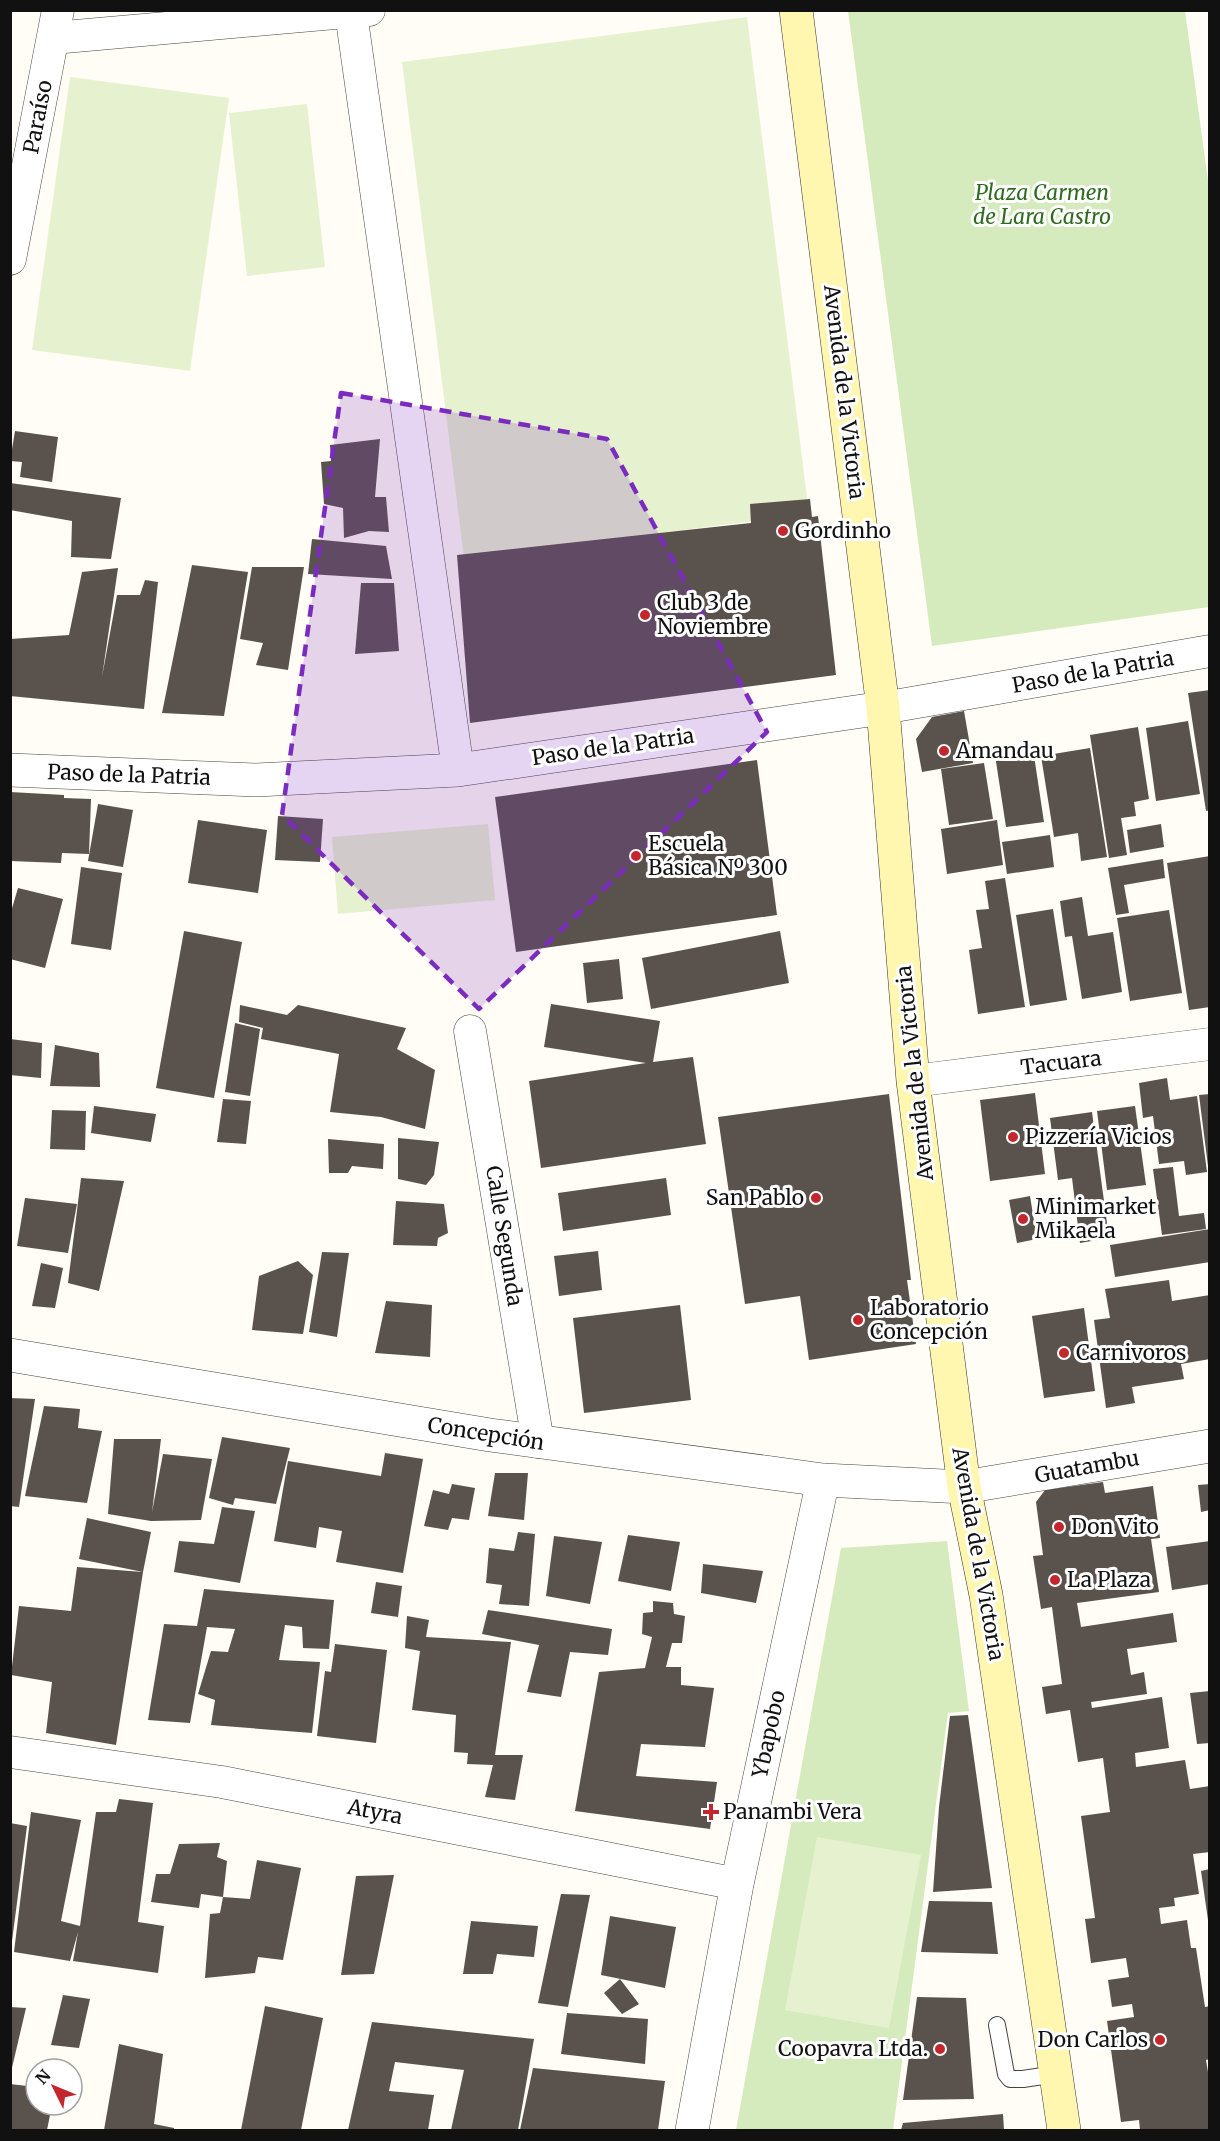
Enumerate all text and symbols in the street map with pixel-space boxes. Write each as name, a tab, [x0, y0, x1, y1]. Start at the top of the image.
street label: Paraíso	[17, 78, 58, 156]
park label: Plaza Carmen de Lara Castro	[973, 179, 1111, 230]
street label: Avenida de la Victoria	[818, 282, 871, 501]
place label: Gordinho	[795, 517, 891, 544]
marker: Gordinho	[776, 524, 790, 538]
place label: Club 3 de Noviembre	[657, 589, 768, 640]
marker: Club 3 de Noviembre	[638, 608, 652, 622]
street label: Paso de la Patria	[1010, 644, 1176, 699]
street label: Paso de la Patria	[530, 722, 696, 771]
place label: Amandau	[955, 737, 1054, 764]
marker: Amandau	[937, 744, 951, 758]
street label: Paso de la Patria	[47, 758, 211, 791]
place label: Escuela Básica Nº 300	[648, 830, 788, 881]
marker: Escuela Básica Nº 300	[629, 849, 643, 863]
street label: Avenida de la Victoria	[890, 964, 939, 1183]
street label: Tacuara	[1019, 1044, 1103, 1081]
place label: Pizzería Vicios	[1025, 1123, 1172, 1150]
marker: Pizzería Vicios	[1006, 1130, 1020, 1144]
street label: Calle Segunda	[480, 1164, 529, 1308]
place label: San Pablo	[706, 1184, 804, 1211]
marker: San Pablo	[809, 1191, 823, 1205]
place label: Minimarket Mikaela	[1035, 1193, 1156, 1244]
marker: Minimarket Mikaela	[1016, 1212, 1030, 1226]
place label: Laboratorio Concepción	[870, 1294, 989, 1345]
marker: Laboratorio Concepción	[851, 1313, 865, 1327]
place label: Carnivoros	[1076, 1339, 1186, 1366]
marker: Carnivoros	[1057, 1346, 1071, 1360]
street label: Concepción	[426, 1411, 546, 1456]
street label: Avenida de la Victoria	[946, 1444, 1011, 1663]
street label: Guatambu	[1033, 1444, 1141, 1489]
place label: Don Vito	[1071, 1513, 1159, 1540]
marker: Don Vito	[1052, 1520, 1066, 1534]
place label: La Plaza	[1067, 1566, 1151, 1593]
marker: La Plaza	[1048, 1573, 1062, 1587]
street label: Ybapobo	[746, 1688, 791, 1781]
street label: Atyra	[344, 1793, 405, 1830]
place label: Panambi Vera	[723, 1798, 862, 1825]
marker: Panambi Vera	[704, 1805, 718, 1819]
place label: Don Carlos	[1038, 2026, 1148, 2053]
marker: Don Carlos	[1153, 2033, 1167, 2047]
place label: Coopavra Ltda.	[778, 2035, 928, 2062]
marker: Coopavra Ltda.	[933, 2042, 947, 2056]
north arrow	[24, 2057, 84, 2117]
text: N	[31, 2065, 55, 2088]

